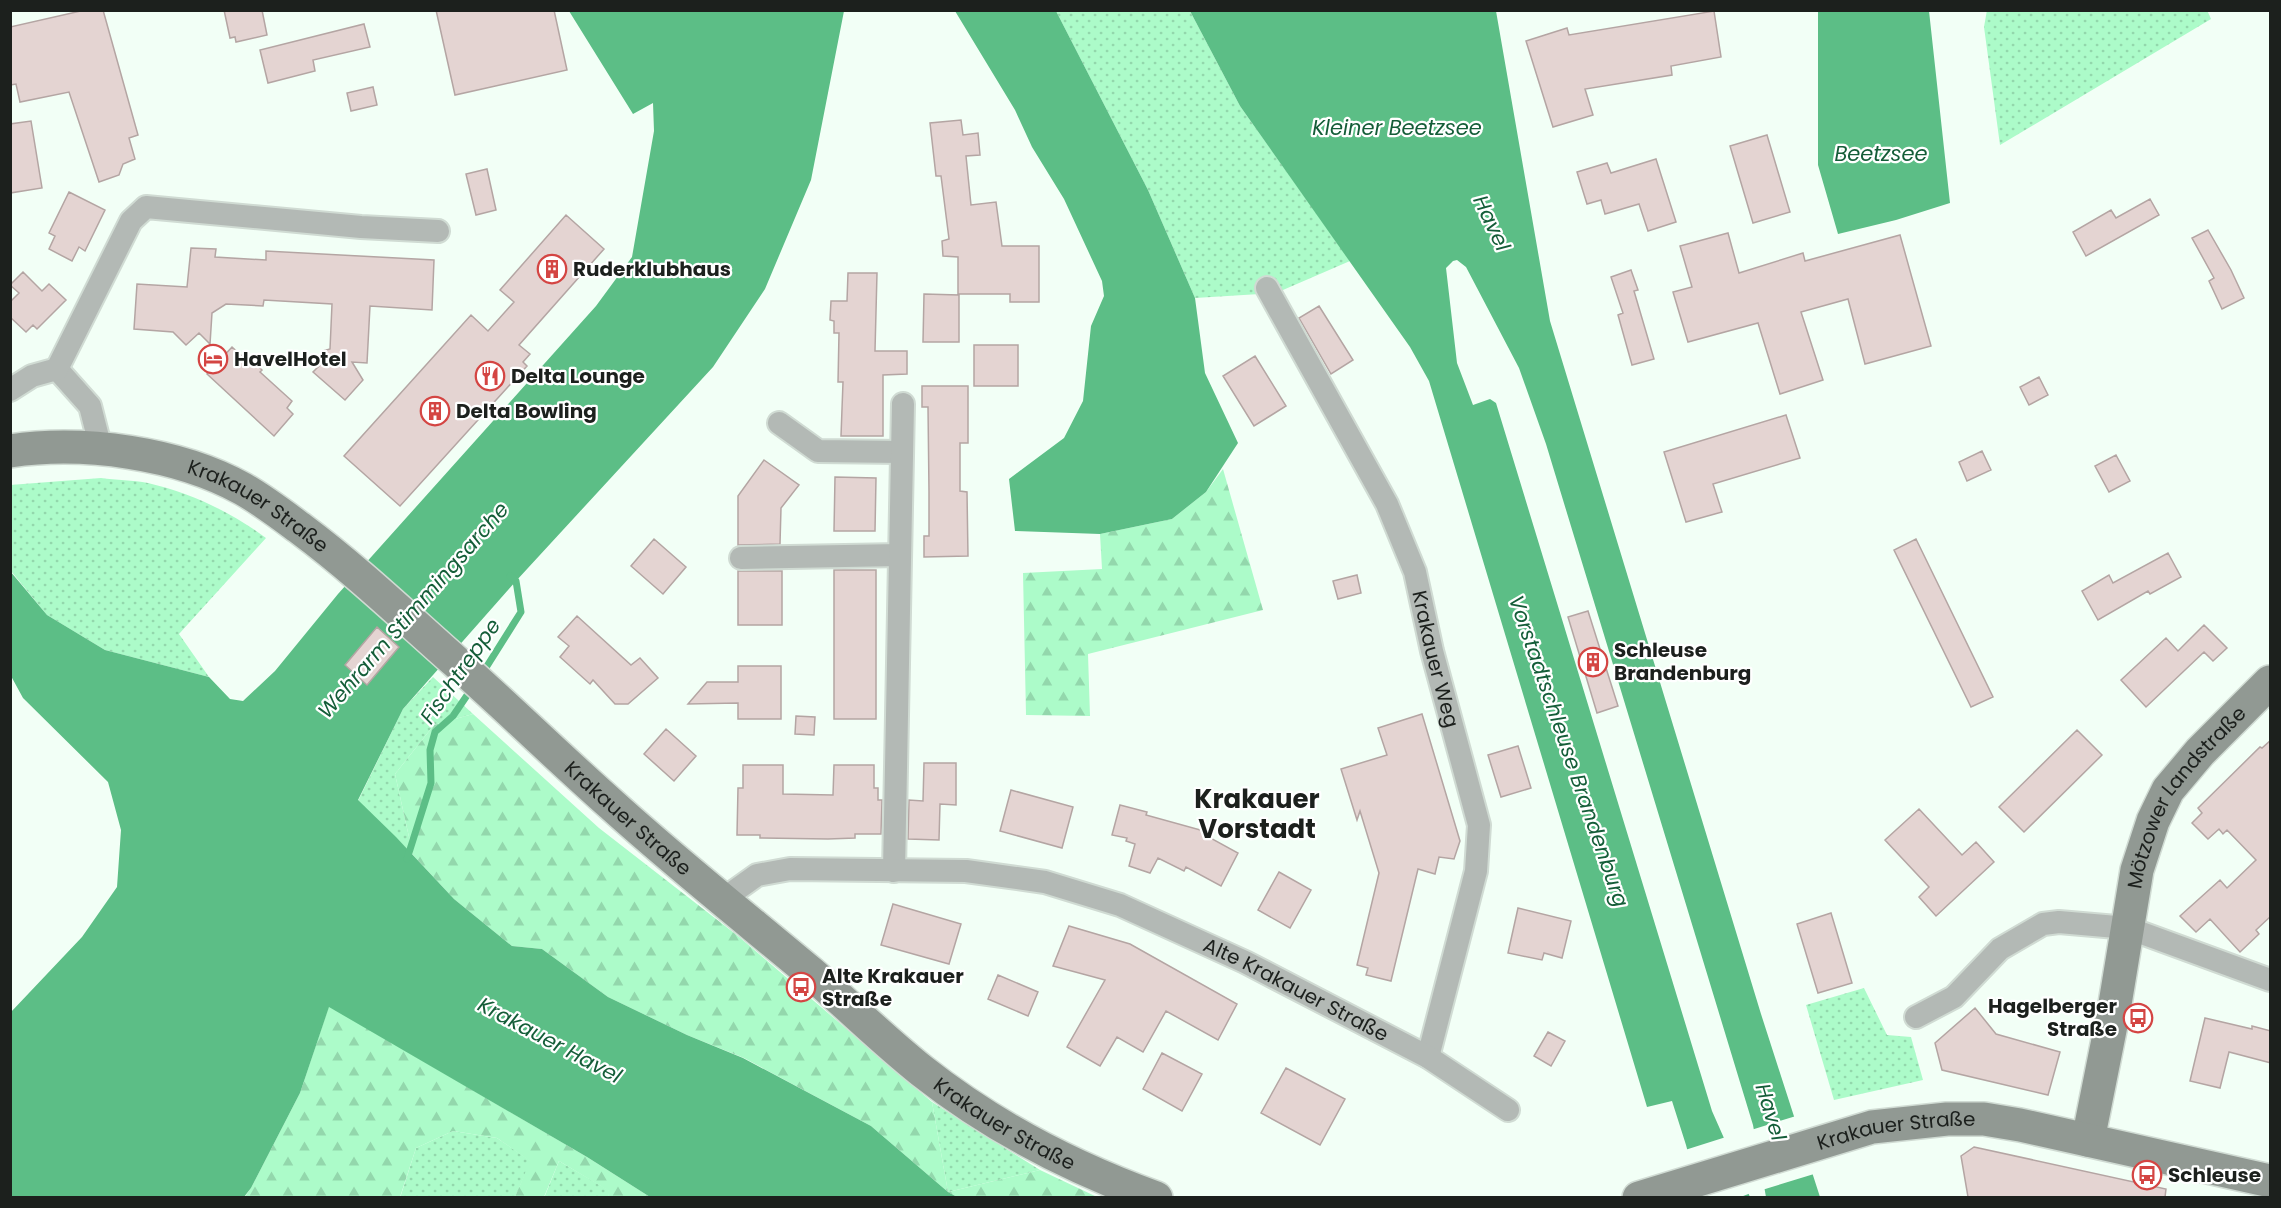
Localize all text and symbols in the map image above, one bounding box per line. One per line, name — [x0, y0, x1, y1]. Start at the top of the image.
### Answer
water label: Kleiner Beetzsee — [1312, 113, 1482, 142]
water label: Beetzsee — [1834, 139, 1928, 168]
water label: Havel — [1466, 190, 1518, 256]
building icon: Ruderklubhaus — [536, 253, 568, 285]
place label: Ruderklubhaus — [573, 255, 731, 283]
hotel icon: HavelHotel — [197, 343, 229, 375]
place label: HavelHotel — [234, 345, 347, 373]
restaurant icon: Delta Lounge — [474, 360, 506, 392]
place label: Delta Lounge — [511, 362, 645, 390]
building icon: Delta Bowling — [419, 395, 451, 427]
place label: Delta Bowling — [456, 397, 597, 425]
street label: Krakauer Straße — [184, 453, 334, 559]
water label: Wehrarm Stimmingsarche — [311, 496, 515, 724]
street label: Krakauer Weg — [1405, 588, 1466, 731]
water label: Vorstadtschleuse Brandenburg — [1502, 591, 1636, 911]
water label: Fischtreppe — [413, 612, 507, 730]
place label: Schleuse Brandenburg — [1614, 636, 1751, 687]
building icon: Schleuse Brandenburg — [1577, 646, 1609, 678]
street label: Mötzower Landstraße — [2120, 700, 2252, 891]
street label: Krakauer Straße — [558, 755, 697, 882]
district label: Krakauer Vorstadt — [1194, 781, 1320, 847]
street label: Alte Krakauer Straße — [1199, 931, 1393, 1048]
place label: Alte Krakauer Straße — [822, 962, 964, 1013]
bus stop icon: Alte Krakauer Straße — [785, 971, 817, 1003]
water label: Krakauer Havel — [473, 990, 628, 1090]
place label: Hagelberger Straße — [1988, 992, 2117, 1043]
bus stop icon: Hagelberger Straße — [2122, 1002, 2154, 1034]
street label: Krakauer Straße — [928, 1071, 1080, 1177]
water label: Havel — [1749, 1080, 1794, 1145]
street label: Krakauer Straße — [1813, 1105, 1975, 1157]
bus stop icon: Schleuse — [2131, 1159, 2163, 1191]
place label: Schleuse — [2168, 1161, 2261, 1189]

